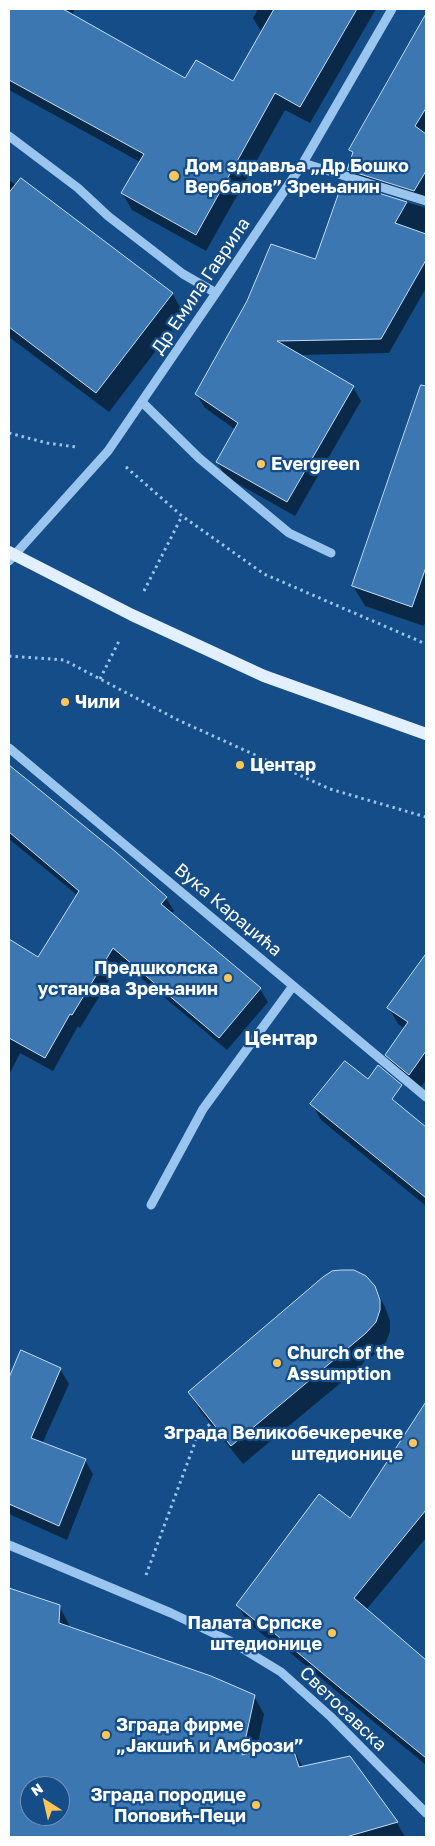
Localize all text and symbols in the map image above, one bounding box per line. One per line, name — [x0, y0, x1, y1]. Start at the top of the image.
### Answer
place label: Дом здравља „Др Бошко Вербалов” Зрењанин — [185, 155, 409, 198]
marker: Дом здравља „Др Бошко Вербалов” Зрењанин — [167, 169, 181, 183]
street label: Др Емила Гаврила — [147, 214, 255, 358]
place label: Evergreen — [271, 453, 360, 475]
marker: Evergreen — [255, 458, 267, 470]
place label: Чили — [75, 691, 120, 713]
marker: Чили — [59, 696, 71, 708]
place label: Центар — [250, 754, 316, 776]
marker: Центар — [234, 759, 246, 771]
street label: Вука Караџића — [170, 859, 286, 961]
place label: Предшколска установа Зрењанин — [38, 957, 218, 1000]
marker: Предшколска установа Зрењанин — [222, 972, 234, 984]
district label: Центар — [244, 1027, 318, 1051]
place label: Church of the Assumption — [287, 1342, 404, 1385]
marker: Church of the Assumption — [271, 1357, 283, 1369]
place label: Зграда Великобечкеречке штедионице — [164, 1422, 403, 1465]
marker: Зграда Великобечкеречке штедионице — [407, 1437, 419, 1449]
place label: Палата Српске штедионице — [188, 1612, 322, 1655]
marker: Палата Српске штедионице — [326, 1627, 338, 1639]
street label: Светосавска — [295, 1662, 391, 1756]
place label: Зграда фирме „Јакшић и Амбрози” — [116, 1714, 304, 1756]
marker: Зграда фирме „Јакшић и Амбрози” — [100, 1729, 112, 1741]
north arrow — [20, 1776, 70, 1826]
text: N — [27, 1779, 46, 1799]
place label: Зграда породице Поповић-Пеци — [90, 1784, 246, 1826]
marker: Зграда породице Поповић-Пеци — [250, 1799, 262, 1811]

